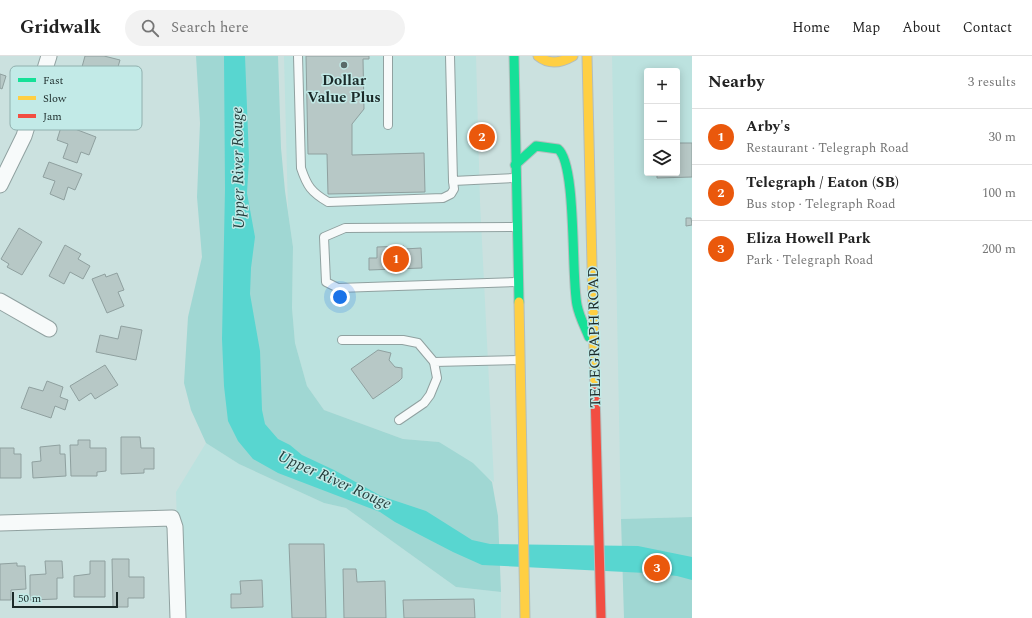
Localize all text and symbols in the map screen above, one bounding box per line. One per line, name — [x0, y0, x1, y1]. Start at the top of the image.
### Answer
search box — [125, 10, 405, 46]
text: Gridwalk — [20, 13, 101, 42]
text: Search here — [171, 16, 249, 39]
icon: search — [139, 17, 161, 39]
text: Home — [792, 17, 830, 38]
text: Map — [852, 17, 880, 38]
text: About — [902, 17, 941, 38]
text: Contact — [963, 17, 1012, 38]
marker: Dollar Value Plus — [339, 60, 349, 70]
legend — [10, 66, 142, 130]
map controls — [644, 68, 680, 176]
button: + — [644, 68, 680, 104]
place label: Dollar Value Plus — [307, 69, 381, 109]
text: Nearby — [708, 69, 764, 95]
text: Fast — [43, 72, 64, 89]
text: 3 results — [968, 72, 1016, 92]
text: Slow — [43, 90, 67, 107]
button: − — [644, 104, 680, 140]
water label: Upper River Rouge — [225, 106, 251, 229]
text: Jam — [43, 108, 62, 125]
text: Arby's — [746, 115, 790, 138]
pin: 2 — [469, 122, 495, 152]
text: 1 — [717, 127, 725, 147]
text: 30 m — [989, 127, 1016, 147]
text: Restaurant · Telegraph Road — [746, 138, 909, 158]
button: layers — [644, 140, 680, 176]
text: Telegraph / Eaton (SB) — [746, 171, 899, 194]
text: 2 — [717, 183, 725, 203]
text: 100 m — [982, 183, 1016, 203]
text: Bus stop · Telegraph Road — [746, 194, 896, 214]
text: Eliza Howell Park — [746, 227, 871, 250]
text: 3 — [717, 239, 725, 259]
text: 200 m — [982, 239, 1016, 259]
pin: 1 — [383, 244, 409, 274]
text: Park · Telegraph Road — [746, 250, 873, 270]
street label: TELEGRAPH ROAD — [582, 266, 607, 408]
your location — [330, 287, 350, 307]
water label: Upper River Rouge — [274, 444, 395, 516]
pin: 3 — [644, 553, 670, 583]
scale bar — [12, 590, 118, 609]
text: 50 m — [18, 590, 41, 607]

